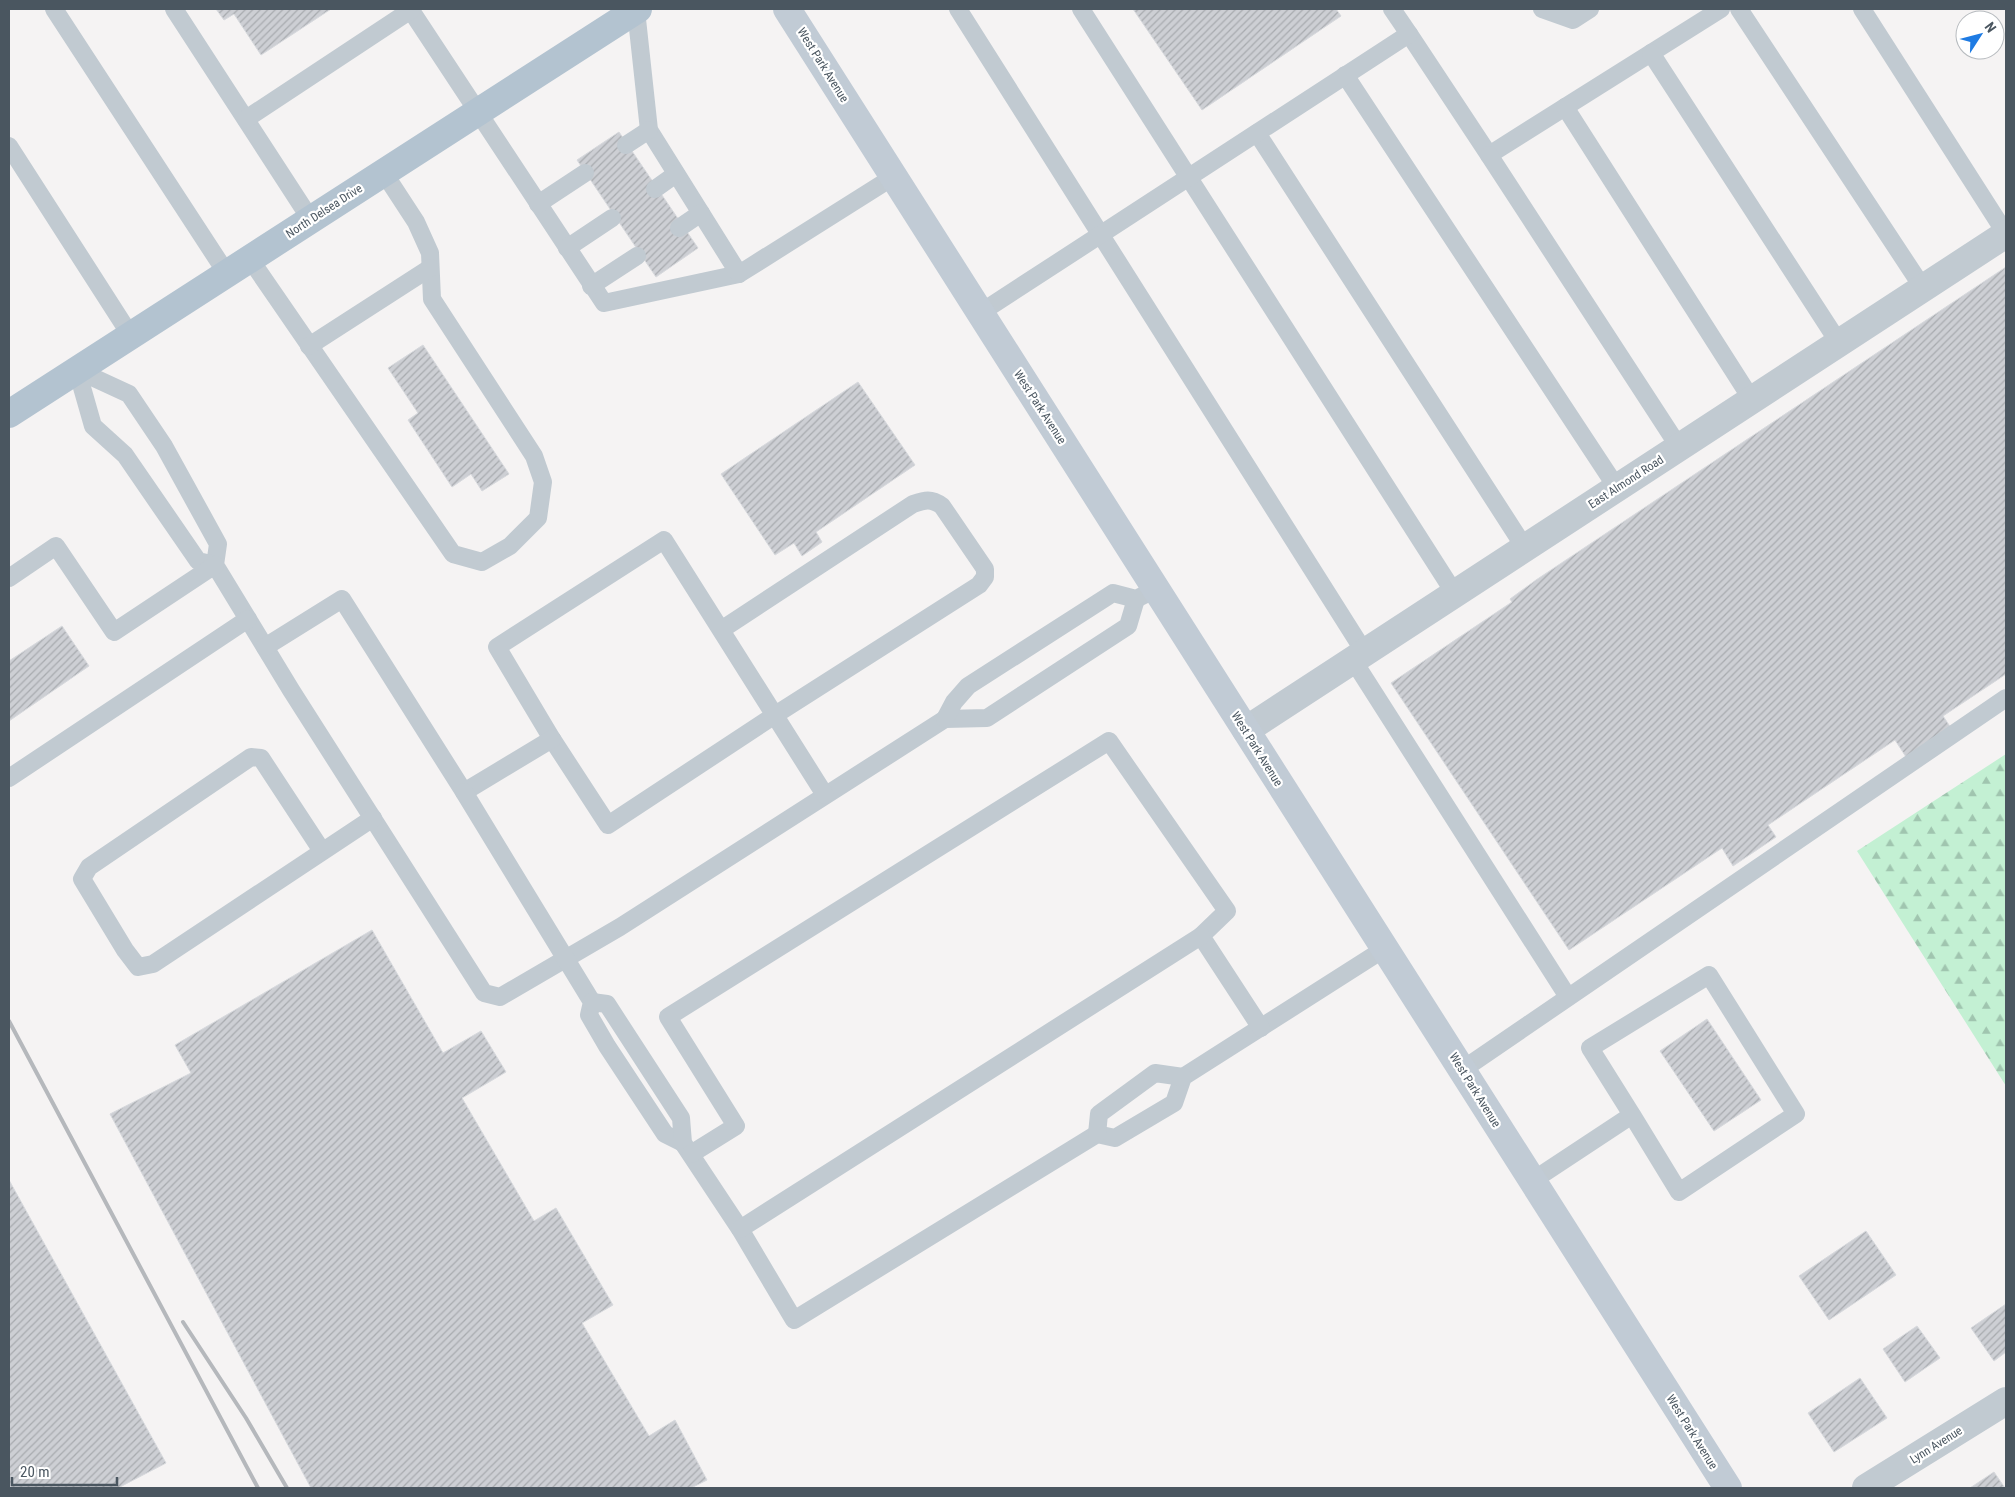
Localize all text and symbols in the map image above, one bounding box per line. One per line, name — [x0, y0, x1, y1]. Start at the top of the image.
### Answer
north arrow — [1955, 10, 2005, 60]
text: N — [1982, 19, 2000, 36]
street label: West Park Avenue — [795, 25, 852, 105]
street label: North Delsea Drive — [283, 181, 365, 241]
street label: West Park Avenue — [1011, 368, 1069, 447]
street label: East Almond Road — [1586, 452, 1666, 512]
street label: West Park Avenue — [1229, 709, 1286, 789]
street label: West Park Avenue — [1447, 1050, 1504, 1130]
street label: West Park Avenue — [1664, 1392, 1721, 1472]
street label: Lynn Avenue — [1907, 1423, 1965, 1467]
scale bar — [12, 1454, 118, 1486]
text: 20 m — [20, 1463, 50, 1481]

